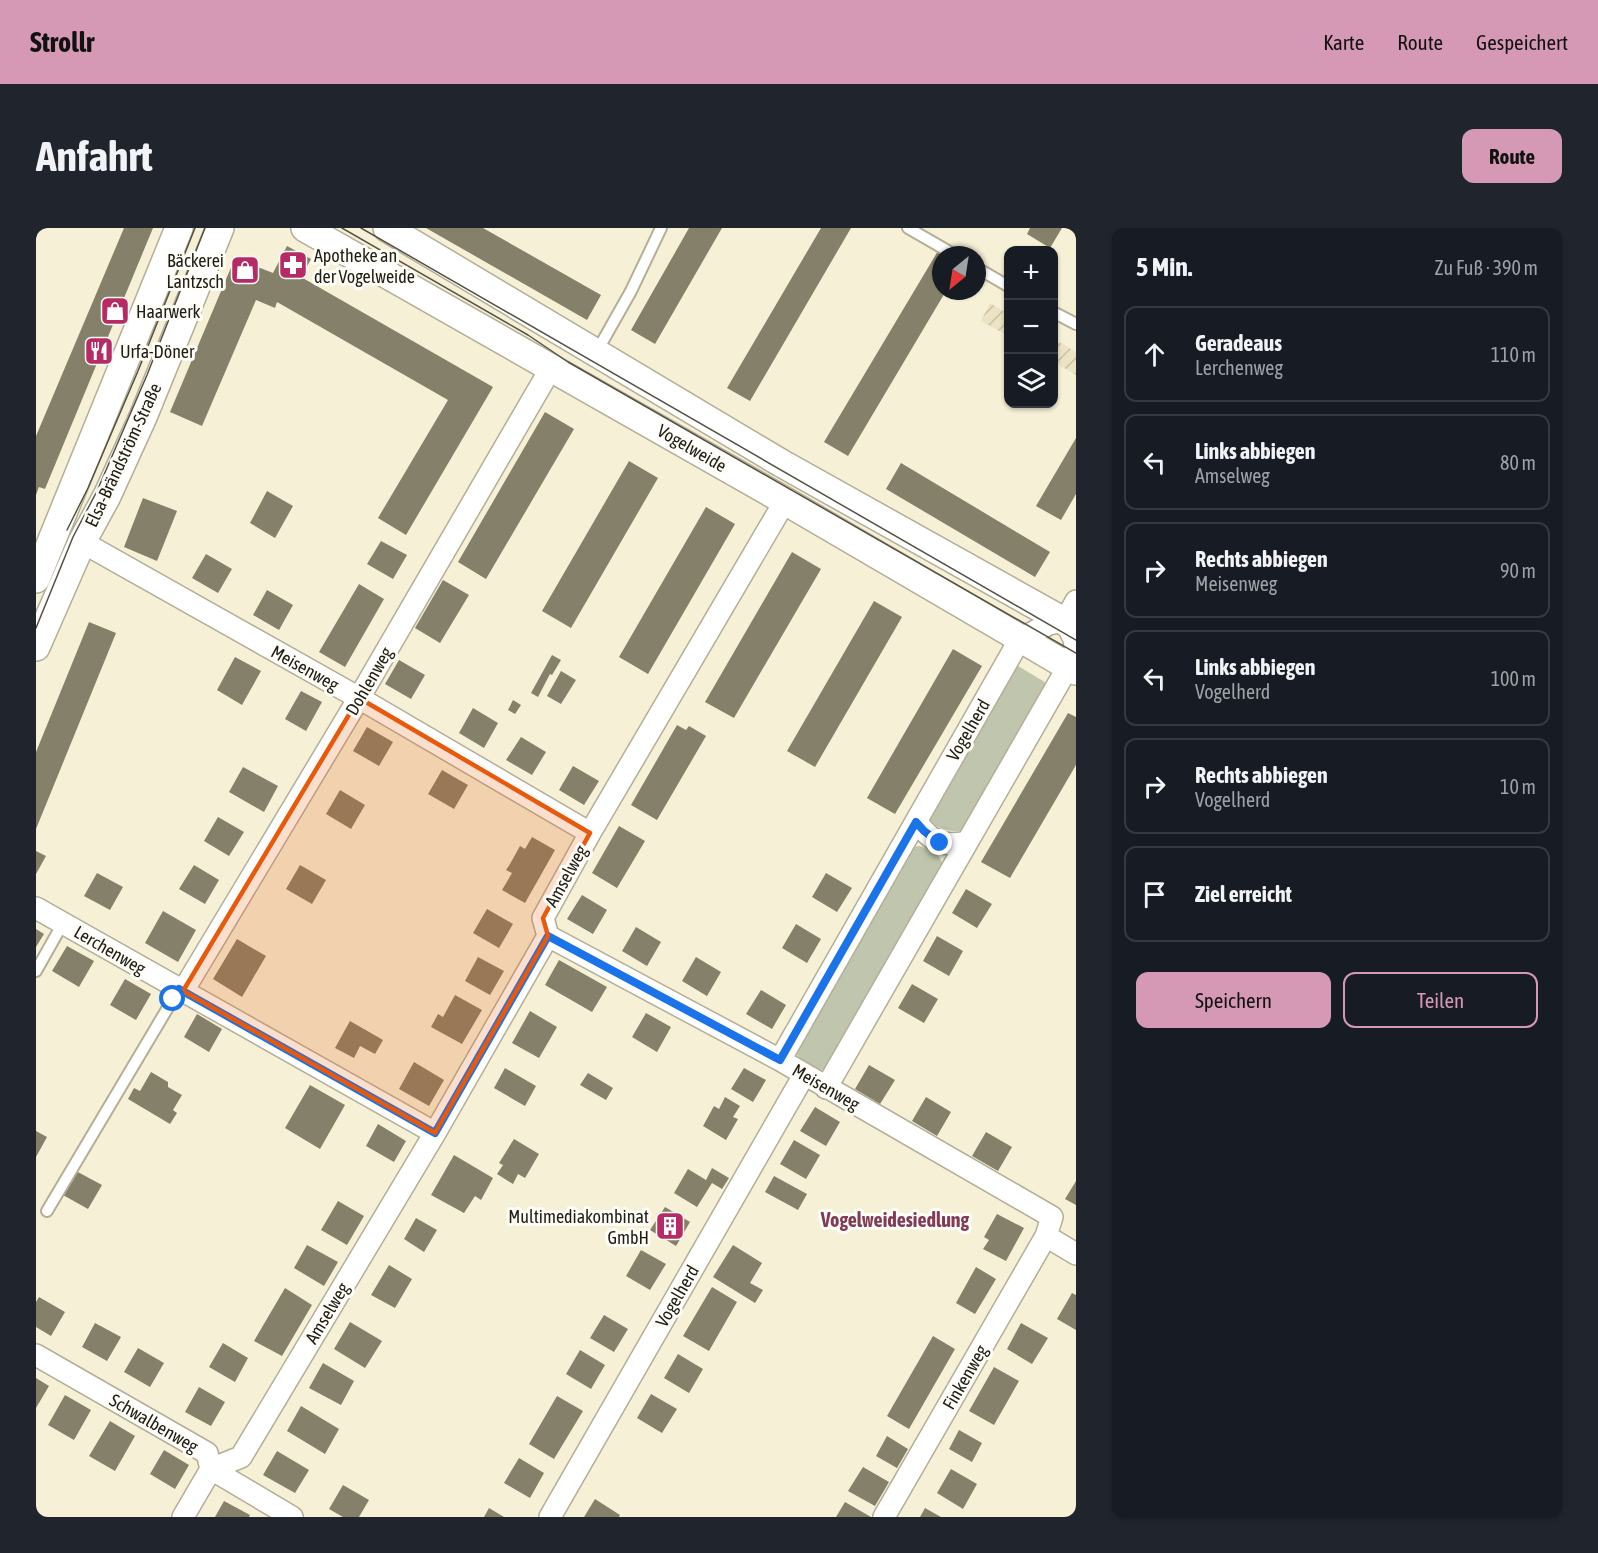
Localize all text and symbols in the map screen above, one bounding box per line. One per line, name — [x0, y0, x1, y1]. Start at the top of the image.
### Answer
text: Strollr — [30, 26, 94, 58]
text: Karte — [1323, 30, 1364, 54]
text: Route — [1397, 30, 1443, 54]
text: Gespeichert — [1476, 30, 1568, 54]
button: Route — [1462, 129, 1562, 183]
text: Anfahrt — [36, 132, 153, 180]
place label: Apotheke an der Vogelweide — [314, 245, 415, 287]
north arrow — [932, 246, 986, 300]
map controls — [1004, 246, 1058, 408]
button: + — [1004, 246, 1058, 300]
pharmacy icon: Apotheke an der Vogelweide — [277, 249, 309, 281]
place label: Bäckerei Lantzsch — [167, 250, 224, 292]
text: 5 Min. — [1136, 252, 1192, 282]
shop icon: Bäckerei Lantzsch — [229, 254, 261, 286]
text: Zu Fuß · 390 m — [1435, 256, 1538, 279]
shop icon: Haarwerk — [99, 295, 131, 327]
button: − — [1004, 300, 1058, 354]
place label: Haarwerk — [136, 301, 201, 322]
text: Geradeaus — [1195, 330, 1282, 356]
restaurant icon: Urfa-Döner — [83, 335, 115, 367]
icon: ahead — [1138, 338, 1171, 371]
place label: Urfa-Döner — [120, 341, 195, 362]
text: 110 m — [1491, 343, 1536, 366]
button: layers — [1004, 354, 1058, 408]
text: Lerchenweg — [1195, 356, 1283, 379]
street label: Elsa-Brändström-Straße — [80, 380, 166, 530]
street label: Vogelweide — [654, 420, 730, 476]
text: Links abbiegen — [1195, 438, 1316, 464]
icon: left — [1138, 446, 1171, 479]
text: 80 m — [1500, 451, 1536, 474]
text: Amselweg — [1195, 464, 1270, 487]
text: Rechts abbiegen — [1195, 546, 1328, 572]
icon: right — [1138, 554, 1171, 587]
text: 90 m — [1500, 559, 1536, 582]
text: Meisenweg — [1195, 572, 1277, 595]
street label: Meisenweg — [268, 641, 343, 695]
street label: Dohlenweg — [341, 643, 397, 719]
text: Links abbiegen — [1195, 654, 1316, 680]
icon: left — [1138, 662, 1171, 695]
text: 100 m — [1491, 667, 1536, 690]
text: Vogelherd — [1195, 680, 1270, 703]
street label: Vogelherd — [942, 695, 994, 765]
text: Rechts abbiegen — [1195, 762, 1328, 788]
icon: right — [1138, 770, 1171, 803]
text: 10 m — [1500, 775, 1536, 798]
text: Vogelherd — [1195, 788, 1270, 811]
route end — [926, 829, 952, 855]
street label: Amselweg — [540, 841, 592, 911]
icon: arrive — [1138, 878, 1171, 911]
text: Ziel erreicht — [1195, 881, 1292, 907]
street label: Lerchenweg — [70, 921, 150, 979]
button: Speichern — [1136, 972, 1331, 1028]
button: Teilen — [1343, 972, 1538, 1028]
route start — [159, 985, 185, 1011]
street label: Meisenweg — [789, 1059, 864, 1115]
place label: Multimediakombinat GmbH — [508, 1206, 649, 1248]
district label: Vogelweidesiedlung — [820, 1208, 970, 1231]
building icon: Multimediakombinat GmbH — [654, 1210, 686, 1242]
street label: Vogelherd — [651, 1261, 703, 1331]
street label: Amselweg — [301, 1278, 353, 1347]
street label: Finkenweg — [938, 1341, 992, 1413]
street label: Schwalbenweg — [106, 1389, 202, 1457]

